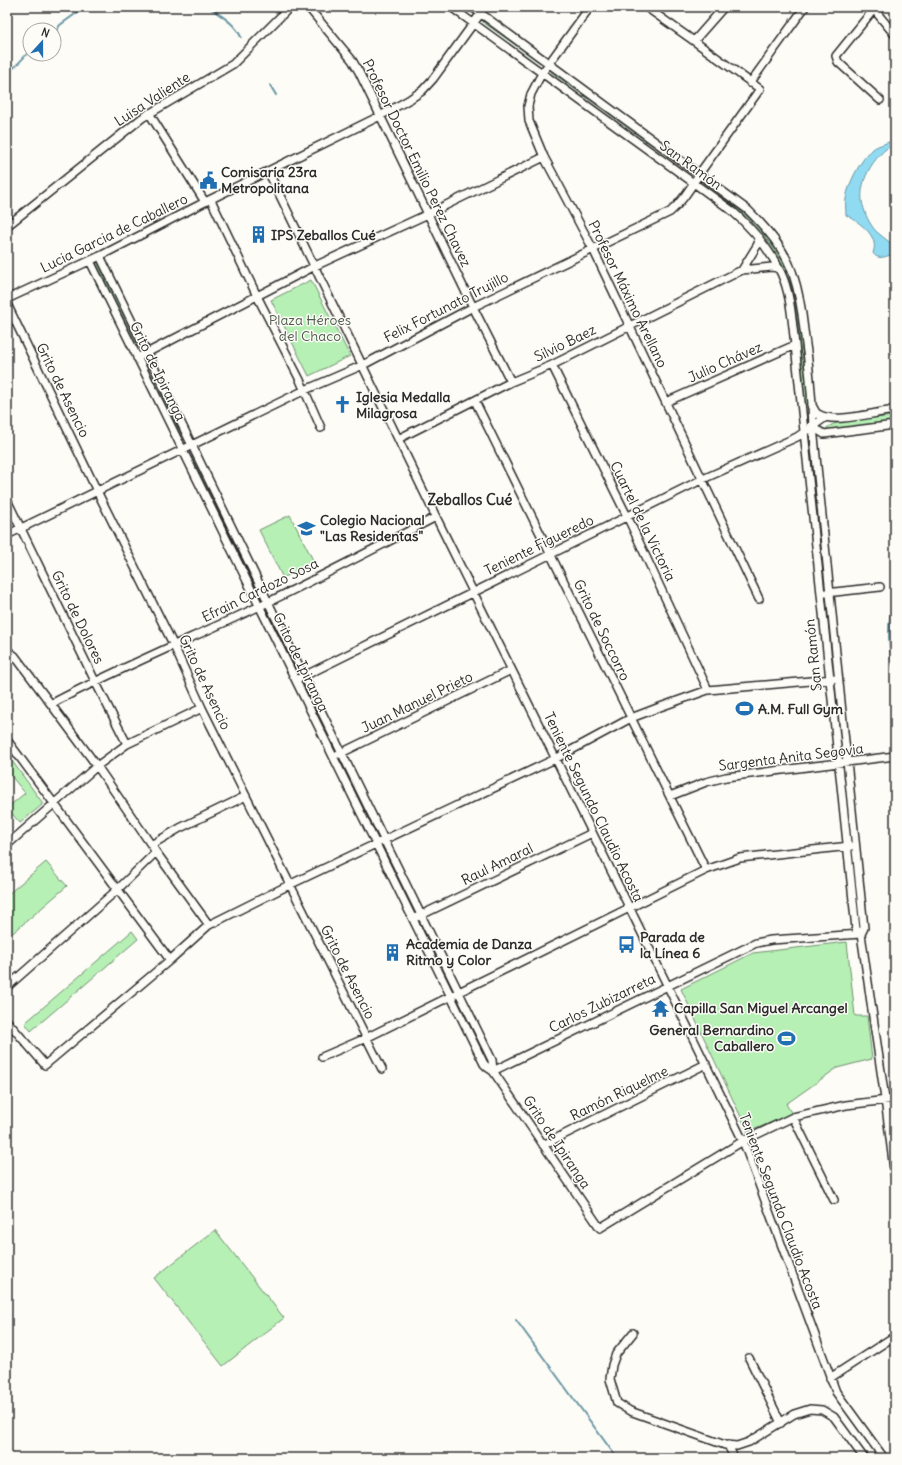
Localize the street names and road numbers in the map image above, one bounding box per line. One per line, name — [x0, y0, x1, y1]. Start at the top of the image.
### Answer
street label: Profesor Doctor Emilio Perez Chavez — [359, 56, 475, 270]
street label: Luisa Valiente — [111, 68, 193, 130]
street label: San Ramón — [656, 136, 726, 194]
street label: Lucia Garcia de Caballero — [37, 189, 191, 276]
street label: Profesor Máximo Arellano — [584, 217, 672, 371]
street label: Felix Fortunato Trujillo — [381, 268, 512, 346]
street label: Grito de Ipiranga — [126, 318, 190, 424]
street label: Silvio Baez — [531, 320, 599, 366]
street label: Julio Chávez — [685, 338, 765, 386]
street label: Grito de Asencio — [32, 340, 94, 440]
street label: Cuartel de la Victoria — [606, 458, 680, 584]
street label: Teniente Figueredo — [481, 511, 597, 579]
street label: Efrain Cardozo Sosa — [199, 554, 321, 626]
street label: Grito de Dolores — [48, 567, 108, 667]
street label: Grito de Soccorro — [570, 576, 634, 684]
street label: Grito de Ipiranga — [269, 609, 333, 715]
street label: San Ramón — [800, 618, 826, 692]
street label: Grito de Asencio — [175, 631, 235, 733]
street label: Juan Manuel Prieto — [358, 667, 476, 737]
street label: Teniente Segundo Claudio Acosta — [540, 709, 648, 905]
street label: Sargenta Anita Segovia — [717, 739, 865, 775]
street label: Raul Amaral — [458, 839, 536, 889]
street label: Grito de Asencio — [317, 922, 379, 1022]
street label: Carlos Zubizarreta — [546, 969, 658, 1037]
street label: Ramón Riquelme — [567, 1061, 671, 1125]
street label: Grito de Ipiranga — [519, 1092, 595, 1192]
street label: Teniente Segundo Claudio Acosta — [735, 1110, 827, 1312]

